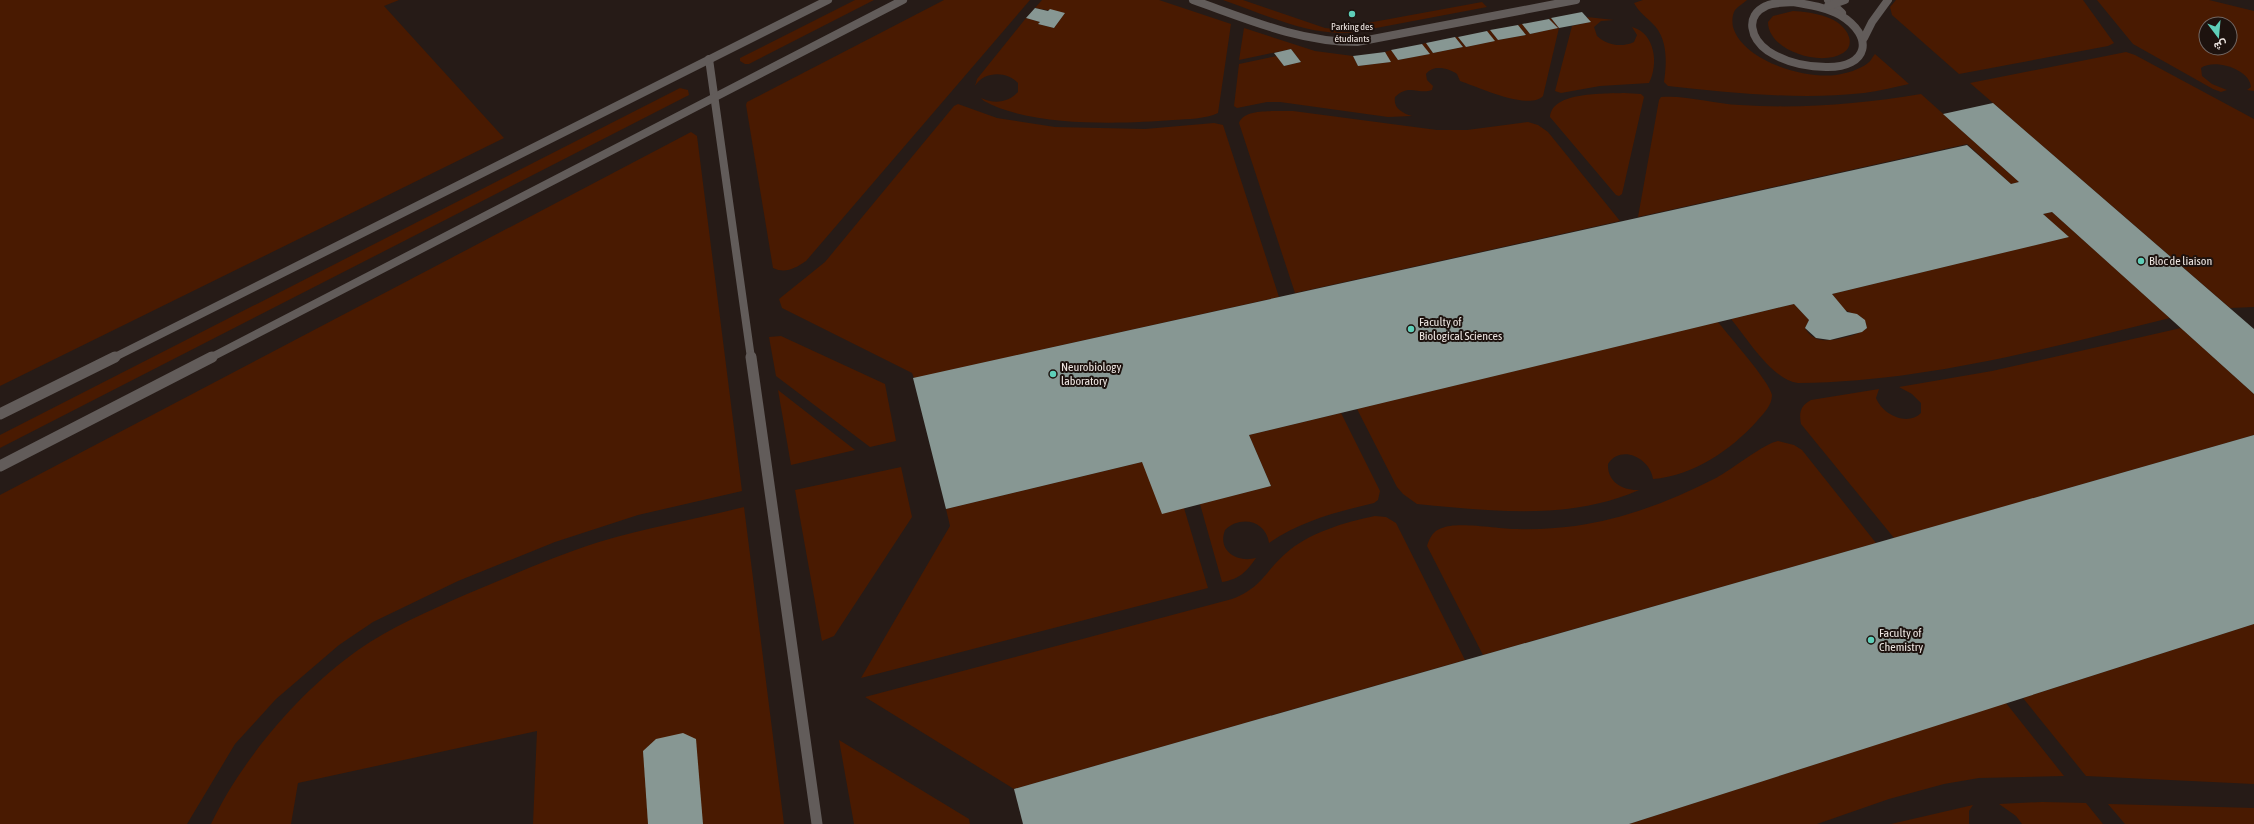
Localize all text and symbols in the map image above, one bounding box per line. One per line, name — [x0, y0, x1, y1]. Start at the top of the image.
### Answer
marker: Parking des étudiants — [1347, 9, 1357, 19]
north arrow — [2198, 16, 2238, 56]
place label: Parking des étudiants — [1331, 21, 1373, 44]
text: ش — [2212, 37, 2229, 53]
place label: Bloc de liaison — [2149, 254, 2212, 268]
marker: Bloc de liaison — [2136, 256, 2146, 266]
place label: Faculty of Biological Sciences — [1419, 315, 1502, 343]
marker: Faculty of Biological Sciences — [1406, 324, 1416, 334]
place label: Neurobiology laboratory — [1061, 360, 1121, 388]
marker: Neurobiology laboratory — [1048, 369, 1058, 379]
place label: Faculty of Chemistry — [1879, 626, 1923, 654]
marker: Faculty of Chemistry — [1866, 635, 1876, 645]

